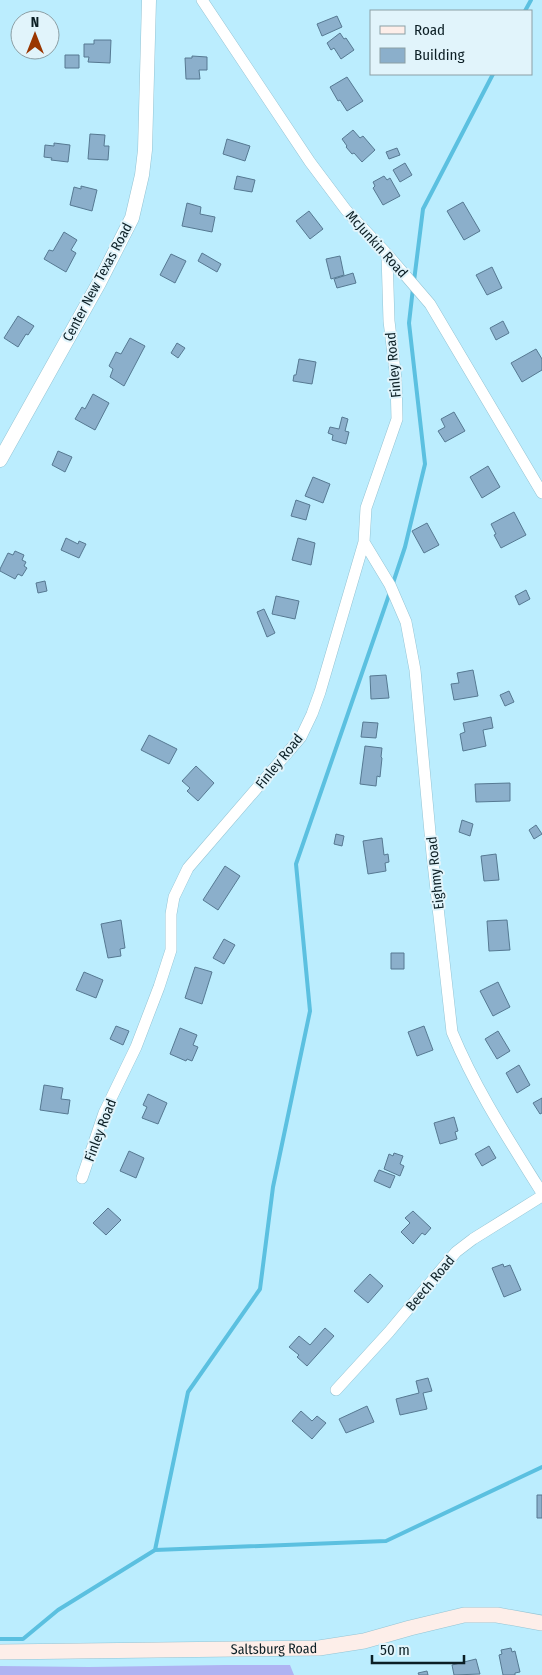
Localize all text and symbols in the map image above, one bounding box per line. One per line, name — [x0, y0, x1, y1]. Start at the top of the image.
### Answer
north arrow — [10, 10, 60, 60]
legend — [370, 10, 532, 75]
text: N — [31, 14, 39, 31]
text: Road — [414, 21, 445, 39]
text: Building — [414, 46, 465, 64]
street label: McJunkin Road — [342, 207, 411, 281]
street label: Center New Texas Road — [59, 220, 136, 344]
street label: Finley Road — [382, 332, 405, 398]
street label: Finley Road — [252, 730, 307, 792]
street label: Eighmy Road — [423, 836, 448, 910]
street label: Finley Road — [81, 1096, 120, 1164]
street label: Beech Road — [402, 1252, 458, 1315]
scale bar — [372, 1632, 464, 1664]
street label: Saltsburg Road — [231, 1640, 317, 1658]
text: 50 m — [380, 1641, 410, 1659]

